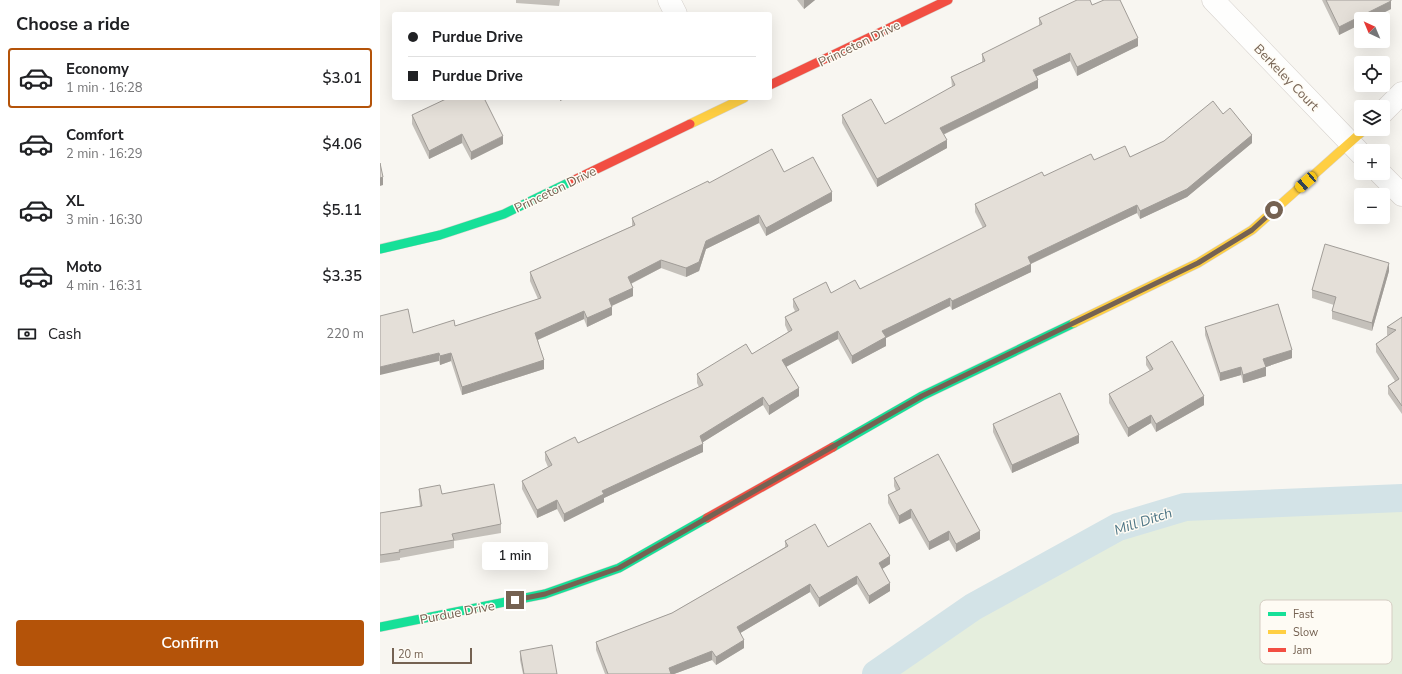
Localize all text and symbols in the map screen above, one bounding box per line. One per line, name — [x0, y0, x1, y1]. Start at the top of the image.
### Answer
text: Choose a ride — [16, 12, 130, 36]
north arrow — [1354, 12, 1390, 48]
map controls — [1354, 12, 1390, 224]
street label: Princeton Drive — [815, 16, 904, 72]
text: Purdue Drive — [432, 27, 523, 47]
street label: Berkeley Court — [1250, 40, 1323, 115]
button: locate — [1354, 56, 1390, 92]
text: Economy — [66, 59, 129, 79]
icon: car — [18, 60, 54, 96]
text: Purdue Drive — [432, 66, 523, 86]
text: $3.01 — [322, 68, 362, 88]
text: 1 min · 16:28 — [66, 79, 142, 97]
button: layers — [1354, 100, 1390, 136]
text: Comfort — [66, 125, 123, 145]
icon: car — [18, 126, 54, 162]
text: $4.06 — [322, 134, 362, 154]
button: + — [1354, 144, 1390, 180]
text: 2 min · 16:29 — [66, 145, 142, 163]
street label: Princeton Drive — [511, 162, 600, 218]
car — [1293, 170, 1319, 194]
button: − — [1354, 188, 1390, 224]
text: XL — [66, 191, 85, 211]
icon: car — [18, 192, 54, 228]
text: $5.11 — [322, 200, 362, 220]
route start — [1265, 201, 1283, 219]
text: 3 min · 16:30 — [66, 211, 142, 229]
text: Moto — [66, 257, 102, 277]
icon: car — [18, 258, 54, 294]
text: $3.35 — [322, 266, 362, 286]
text: 4 min · 16:31 — [66, 277, 142, 295]
icon: cash — [16, 323, 38, 345]
text: Cash — [48, 324, 82, 344]
text: 220 m — [326, 325, 364, 343]
water label: Mill Ditch — [1112, 503, 1175, 540]
callout: 1 min — [482, 542, 548, 570]
text: 1 min — [498, 547, 532, 565]
route end — [506, 591, 524, 609]
street label: Purdue Drive — [418, 597, 496, 629]
legend — [1260, 600, 1392, 664]
text: Fast — [1293, 607, 1314, 622]
button: Confirm — [16, 620, 364, 666]
text: Slow — [1293, 625, 1318, 640]
text: Jam — [1292, 643, 1312, 658]
scale bar — [392, 646, 472, 665]
text: 20 m — [398, 647, 423, 662]

